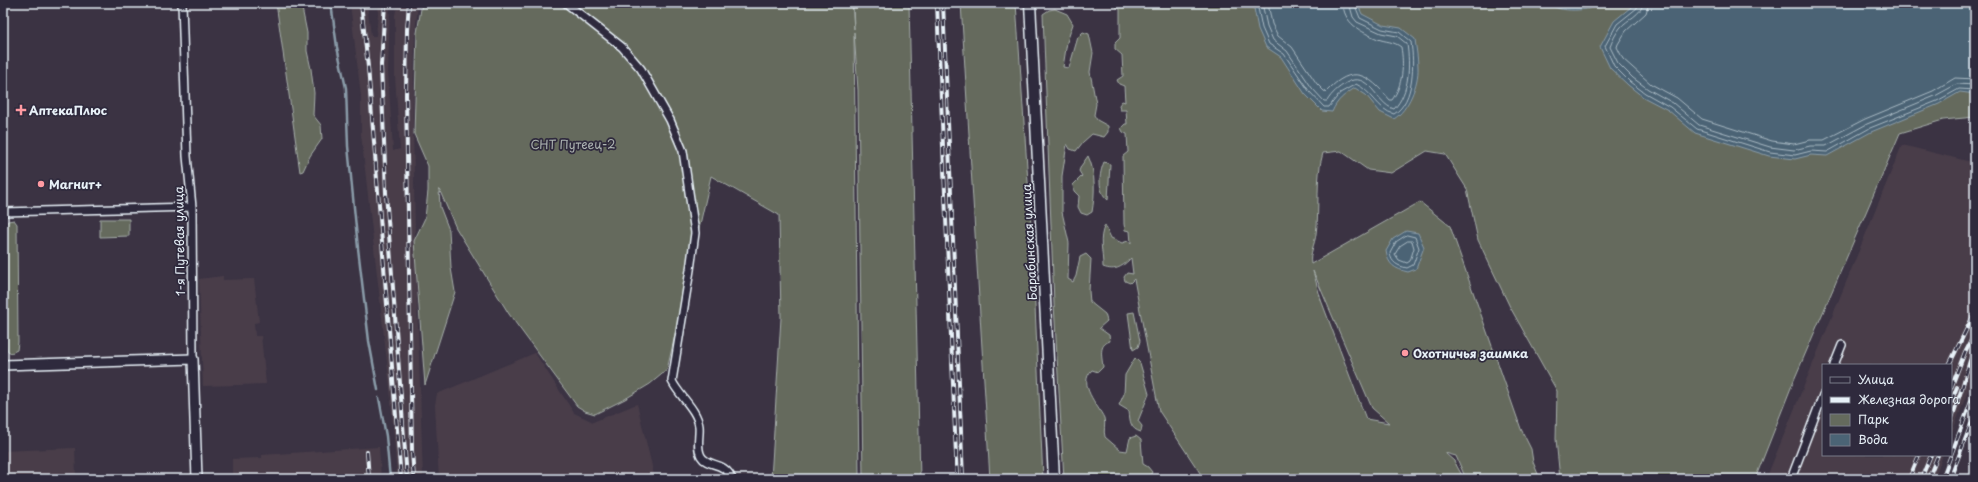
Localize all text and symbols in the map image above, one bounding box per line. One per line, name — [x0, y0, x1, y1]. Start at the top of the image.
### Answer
place label: АптекаПлюс — [29, 101, 108, 119]
marker: АптекаПлюс — [16, 105, 26, 115]
park label: СНТ Путеец-2 — [530, 135, 616, 153]
place label: Магнит+ — [49, 175, 102, 193]
marker: Магнит+ — [36, 179, 46, 189]
street label: Барабинская улица — [1017, 183, 1041, 301]
street label: 1-я Путевая улица — [169, 185, 189, 296]
place label: Охотничья заимка — [1413, 344, 1529, 362]
marker: Охотничья заимка — [1400, 348, 1410, 358]
legend — [1822, 364, 1952, 456]
text: Улица — [1858, 370, 1894, 388]
text: Железная дорога — [1858, 390, 1961, 408]
text: Парк — [1858, 410, 1890, 428]
text: Вода — [1858, 430, 1888, 448]

